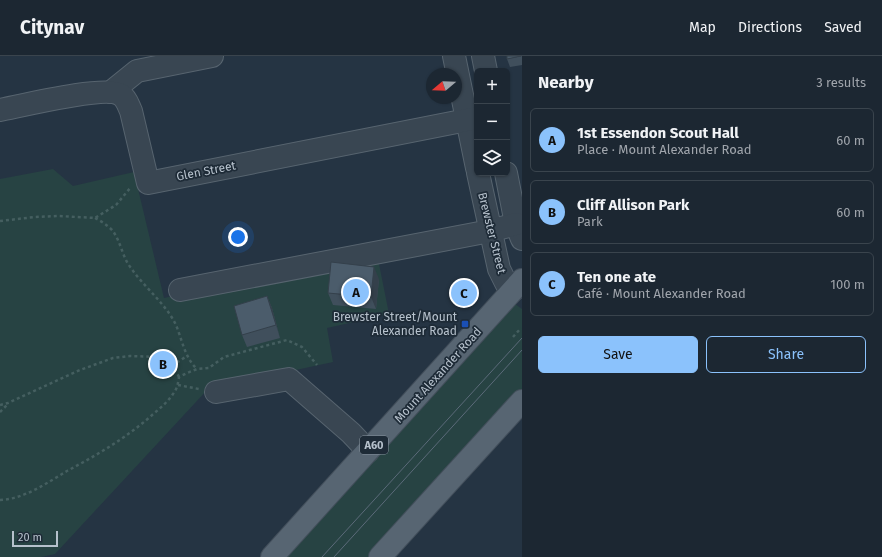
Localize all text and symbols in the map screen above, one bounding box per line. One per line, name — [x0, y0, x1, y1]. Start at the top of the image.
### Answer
text: Citynav — [20, 16, 84, 39]
text: Map — [689, 19, 716, 36]
text: Directions — [738, 19, 802, 36]
text: Saved — [824, 19, 862, 36]
north arrow — [426, 68, 462, 104]
map controls — [474, 68, 510, 176]
button: + — [474, 68, 510, 104]
text: Nearby — [538, 72, 593, 93]
text: 3 results — [816, 75, 866, 90]
button: − — [474, 104, 510, 140]
text: 1st Essendon Scout Hall — [577, 124, 739, 142]
text: A — [548, 133, 556, 148]
text: 60 m — [836, 133, 865, 148]
button: layers — [474, 140, 510, 176]
text: Place · Mount Alexander Road — [577, 142, 752, 157]
street label: Glen Street — [175, 158, 238, 184]
street label: Brewster Street — [475, 191, 509, 276]
text: Cliff Allison Park — [577, 196, 689, 214]
text: B — [548, 205, 556, 220]
text: 60 m — [836, 205, 865, 220]
text: Park — [577, 214, 603, 229]
your location — [228, 227, 248, 247]
text: Ten one ate — [577, 268, 656, 286]
pin: A — [343, 277, 369, 307]
text: C — [548, 277, 556, 292]
text: 100 m — [830, 277, 865, 292]
pin: C — [451, 278, 477, 308]
text: Café · Mount Alexander Road — [577, 286, 746, 301]
place label: Brewster Street/Mount Alexander Road — [333, 310, 458, 338]
marker: Brewster Street/Mount Alexander Road — [460, 319, 470, 329]
street label: Mount Alexander Road — [392, 325, 484, 425]
button: Save — [538, 336, 698, 373]
button: Share — [706, 336, 866, 373]
pin: B — [150, 349, 176, 379]
road number: A60 — [360, 436, 388, 454]
scale bar — [12, 529, 58, 548]
text: 20 m — [18, 531, 42, 544]

